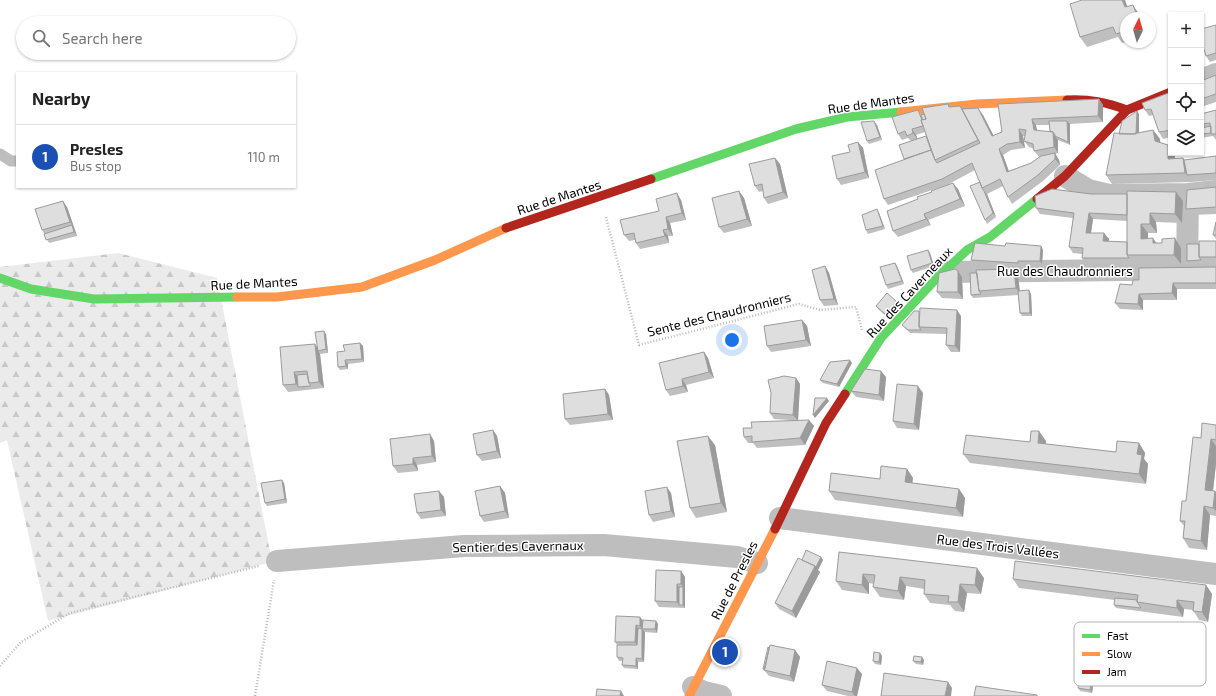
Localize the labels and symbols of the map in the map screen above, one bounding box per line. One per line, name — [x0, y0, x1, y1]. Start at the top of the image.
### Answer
north arrow — [1120, 12, 1156, 48]
street label: Rue de Mantes — [827, 89, 915, 117]
street label: Rue de Mantes — [515, 176, 603, 218]
street label: Rue des Caverneaux — [863, 243, 955, 341]
street label: Rue des Chaudronniers — [997, 263, 1133, 279]
street label: Rue de Mantes — [210, 273, 298, 293]
street label: Sente des Chaudronniers — [646, 288, 792, 340]
your location — [722, 330, 742, 350]
street label: Rue des Trois Vallées — [936, 531, 1060, 561]
street label: Sentier des Cavernaux — [452, 537, 584, 555]
street label: Rue de Presles — [707, 538, 761, 622]
legend — [1074, 622, 1206, 686]
text: Fast — [1107, 629, 1129, 642]
pin: 1 — [712, 637, 738, 667]
text: Slow — [1107, 647, 1132, 660]
text: Jam — [1107, 665, 1126, 678]

